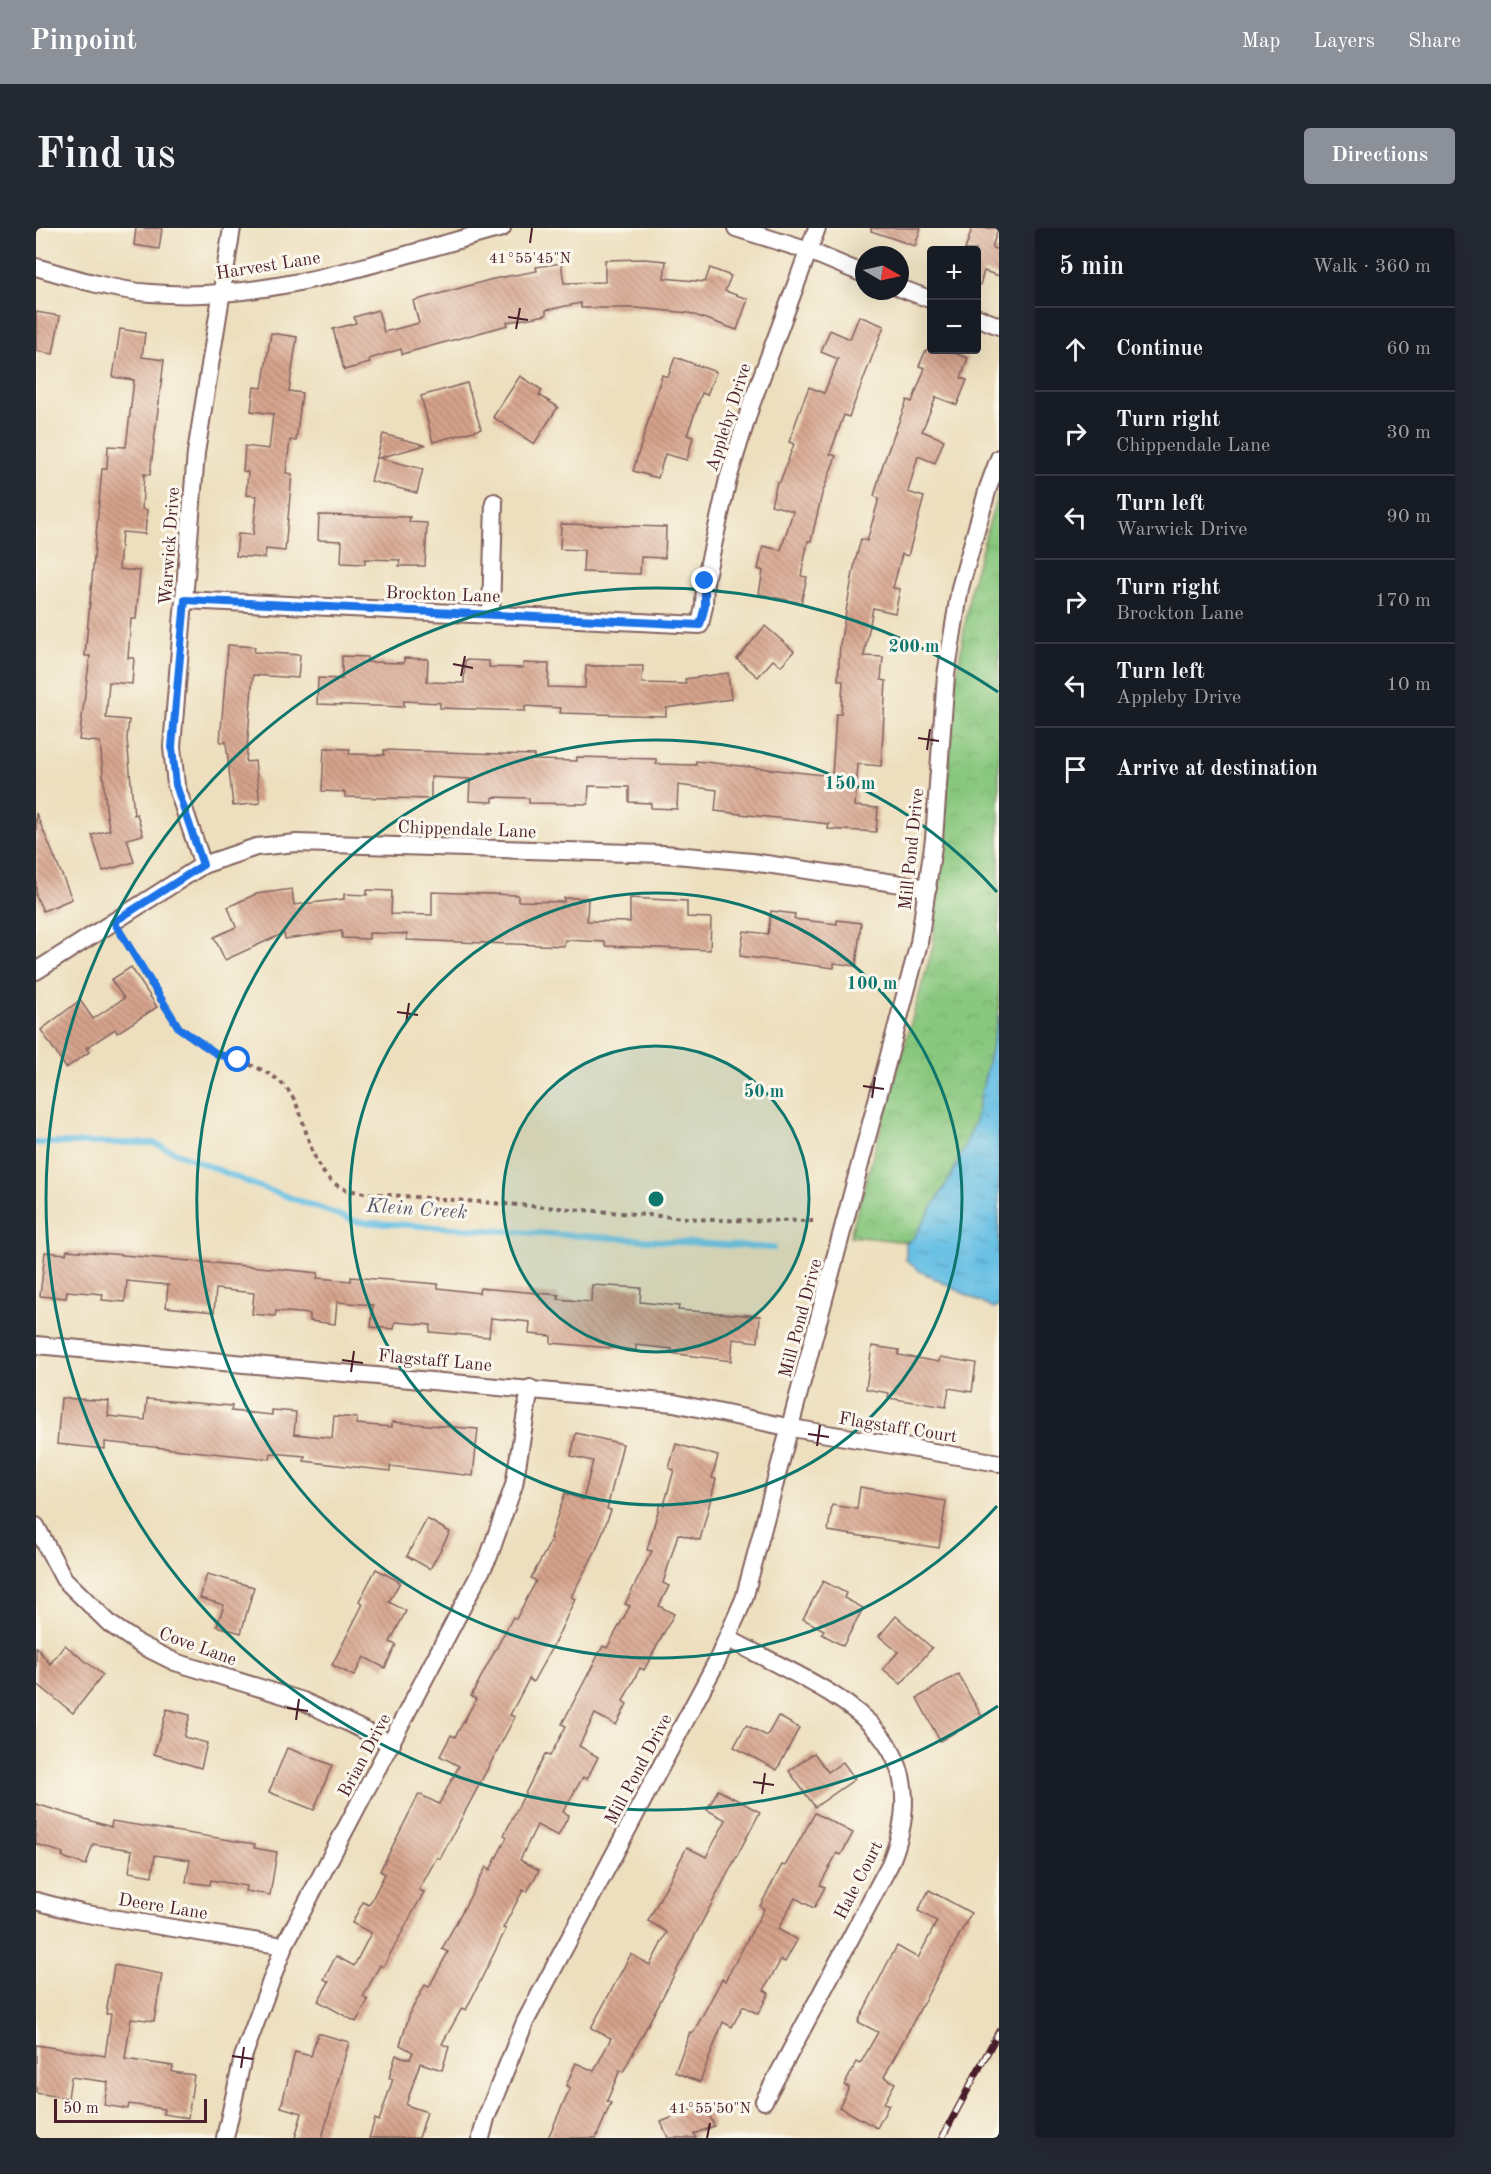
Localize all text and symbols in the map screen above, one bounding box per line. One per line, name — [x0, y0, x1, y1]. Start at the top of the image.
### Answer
text: Pinpoint — [30, 28, 137, 56]
text: Map — [1241, 31, 1280, 52]
text: Layers — [1313, 31, 1375, 52]
text: Share — [1408, 31, 1461, 52]
button: Directions — [1304, 128, 1455, 184]
text: Find us — [36, 135, 175, 177]
north arrow — [855, 246, 909, 300]
map controls — [927, 246, 981, 354]
button: + — [927, 246, 981, 300]
street label: Harvest Lane — [215, 249, 322, 283]
text: 41°55'45"N — [489, 252, 571, 267]
text: 5 min — [1059, 254, 1124, 280]
text: Walk · 360 m — [1312, 257, 1431, 277]
button: − — [927, 300, 981, 354]
icon: ahead — [1059, 333, 1092, 366]
text: Continue — [1116, 338, 1203, 360]
text: 60 m — [1386, 339, 1431, 359]
street label: Appleby Drive — [703, 361, 755, 474]
text: Turn right — [1116, 409, 1220, 431]
icon: right — [1059, 417, 1092, 450]
text: 30 m — [1386, 423, 1431, 443]
text: Chippendale Lane — [1116, 436, 1270, 456]
street label: Warwick Drive — [157, 486, 183, 606]
text: Turn left — [1116, 493, 1205, 515]
icon: left — [1059, 501, 1092, 534]
text: 90 m — [1386, 507, 1431, 527]
text: Warwick Drive — [1116, 520, 1248, 540]
route end — [691, 567, 717, 593]
text: Turn right — [1116, 577, 1220, 599]
street label: Brockton Lane — [385, 584, 501, 606]
icon: right — [1059, 585, 1092, 618]
text: 170 m — [1375, 591, 1431, 611]
text: Brockton Lane — [1116, 604, 1244, 624]
text: 200 m — [889, 638, 939, 656]
text: Turn left — [1116, 661, 1205, 683]
icon: left — [1059, 669, 1092, 702]
text: 10 m — [1386, 675, 1431, 695]
text: Appleby Drive — [1116, 688, 1241, 708]
icon: arrive — [1059, 753, 1092, 786]
text: Arrive at destination — [1116, 758, 1318, 780]
text: 150 m — [825, 775, 875, 793]
street label: Mill Pond Drive — [897, 787, 927, 911]
street label: Chippendale Lane — [397, 819, 537, 841]
text: 100 m — [847, 975, 897, 993]
route start — [224, 1046, 250, 1072]
text: 50 m — [744, 1083, 784, 1101]
centre of rings — [646, 1189, 666, 1209]
water label: Klein Creek — [365, 1196, 468, 1224]
street label: Mill Pond Drive — [776, 1257, 825, 1380]
street label: Flagstaff Lane — [377, 1347, 493, 1375]
street label: Flagstaff Court — [837, 1410, 958, 1446]
street label: Cove Lane — [156, 1625, 239, 1669]
street label: Brian Drive — [335, 1711, 394, 1800]
street label: Mill Pond Drive — [602, 1711, 676, 1828]
street label: Hale Court — [831, 1838, 886, 1923]
street label: Deere Lane — [117, 1891, 209, 1923]
scale bar — [54, 2096, 207, 2124]
text: 50 m — [63, 2101, 99, 2117]
text: 41°55'50"N — [669, 2102, 751, 2117]

